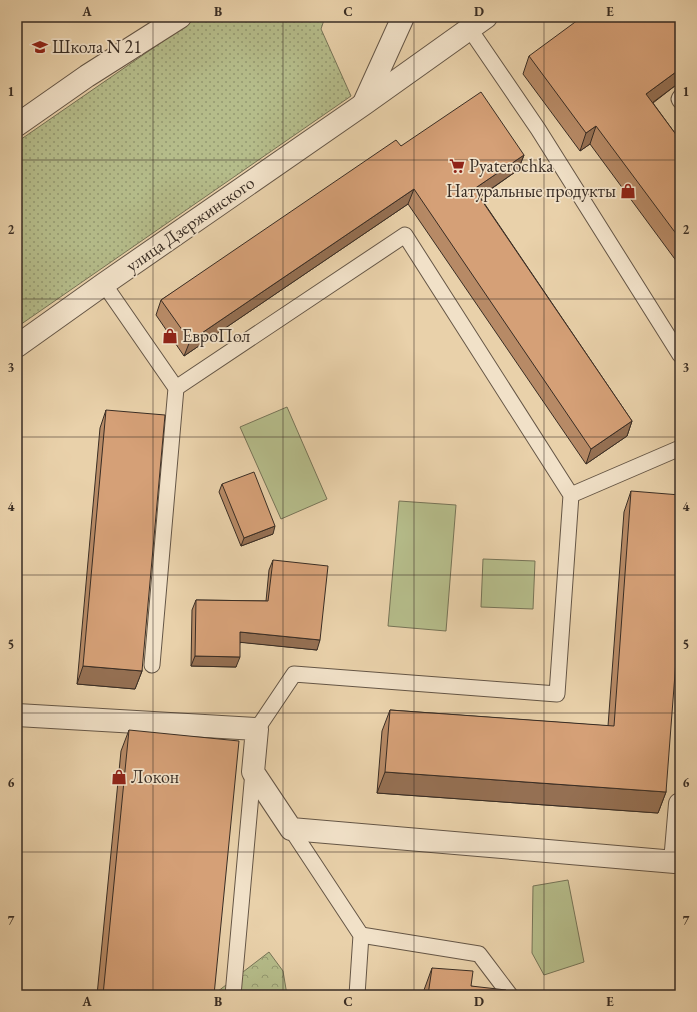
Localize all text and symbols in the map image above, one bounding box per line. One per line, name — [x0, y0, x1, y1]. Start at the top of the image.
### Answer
text: A — [81, 3, 92, 20]
text: B — [214, 3, 222, 20]
text: C — [343, 3, 353, 20]
text: D — [474, 3, 484, 20]
text: E — [606, 3, 614, 20]
place label: Школа N 21 — [52, 35, 142, 58]
school or university icon: Школа N 21 — [31, 38, 49, 56]
text: 1 — [8, 83, 15, 100]
text: 1 — [683, 83, 690, 100]
place label: Pyaterochka — [469, 154, 554, 177]
supermarket icon: Pyaterochka — [448, 157, 466, 175]
street label: улица Дзержинского — [121, 171, 259, 277]
place label: Натуральные продукты — [446, 179, 616, 202]
shop icon: Натуральные продукты — [619, 182, 637, 200]
text: 2 — [8, 221, 15, 238]
text: 2 — [683, 221, 690, 238]
place label: ЕвроПол — [182, 324, 250, 347]
shop icon: ЕвроПол — [161, 327, 179, 345]
text: 3 — [8, 359, 15, 376]
text: 3 — [683, 359, 690, 376]
text: 4 — [8, 498, 15, 515]
text: 4 — [683, 498, 690, 515]
text: 5 — [8, 636, 14, 653]
text: 5 — [683, 636, 689, 653]
place label: Локон — [131, 765, 179, 788]
shop icon: Локон — [110, 768, 128, 786]
text: 6 — [8, 774, 15, 791]
text: 6 — [683, 774, 690, 791]
text: 7 — [8, 912, 15, 929]
text: 7 — [683, 912, 690, 929]
text: A — [81, 993, 92, 1010]
text: B — [214, 993, 222, 1010]
text: C — [343, 993, 353, 1010]
text: D — [474, 993, 484, 1010]
text: E — [606, 993, 614, 1010]

